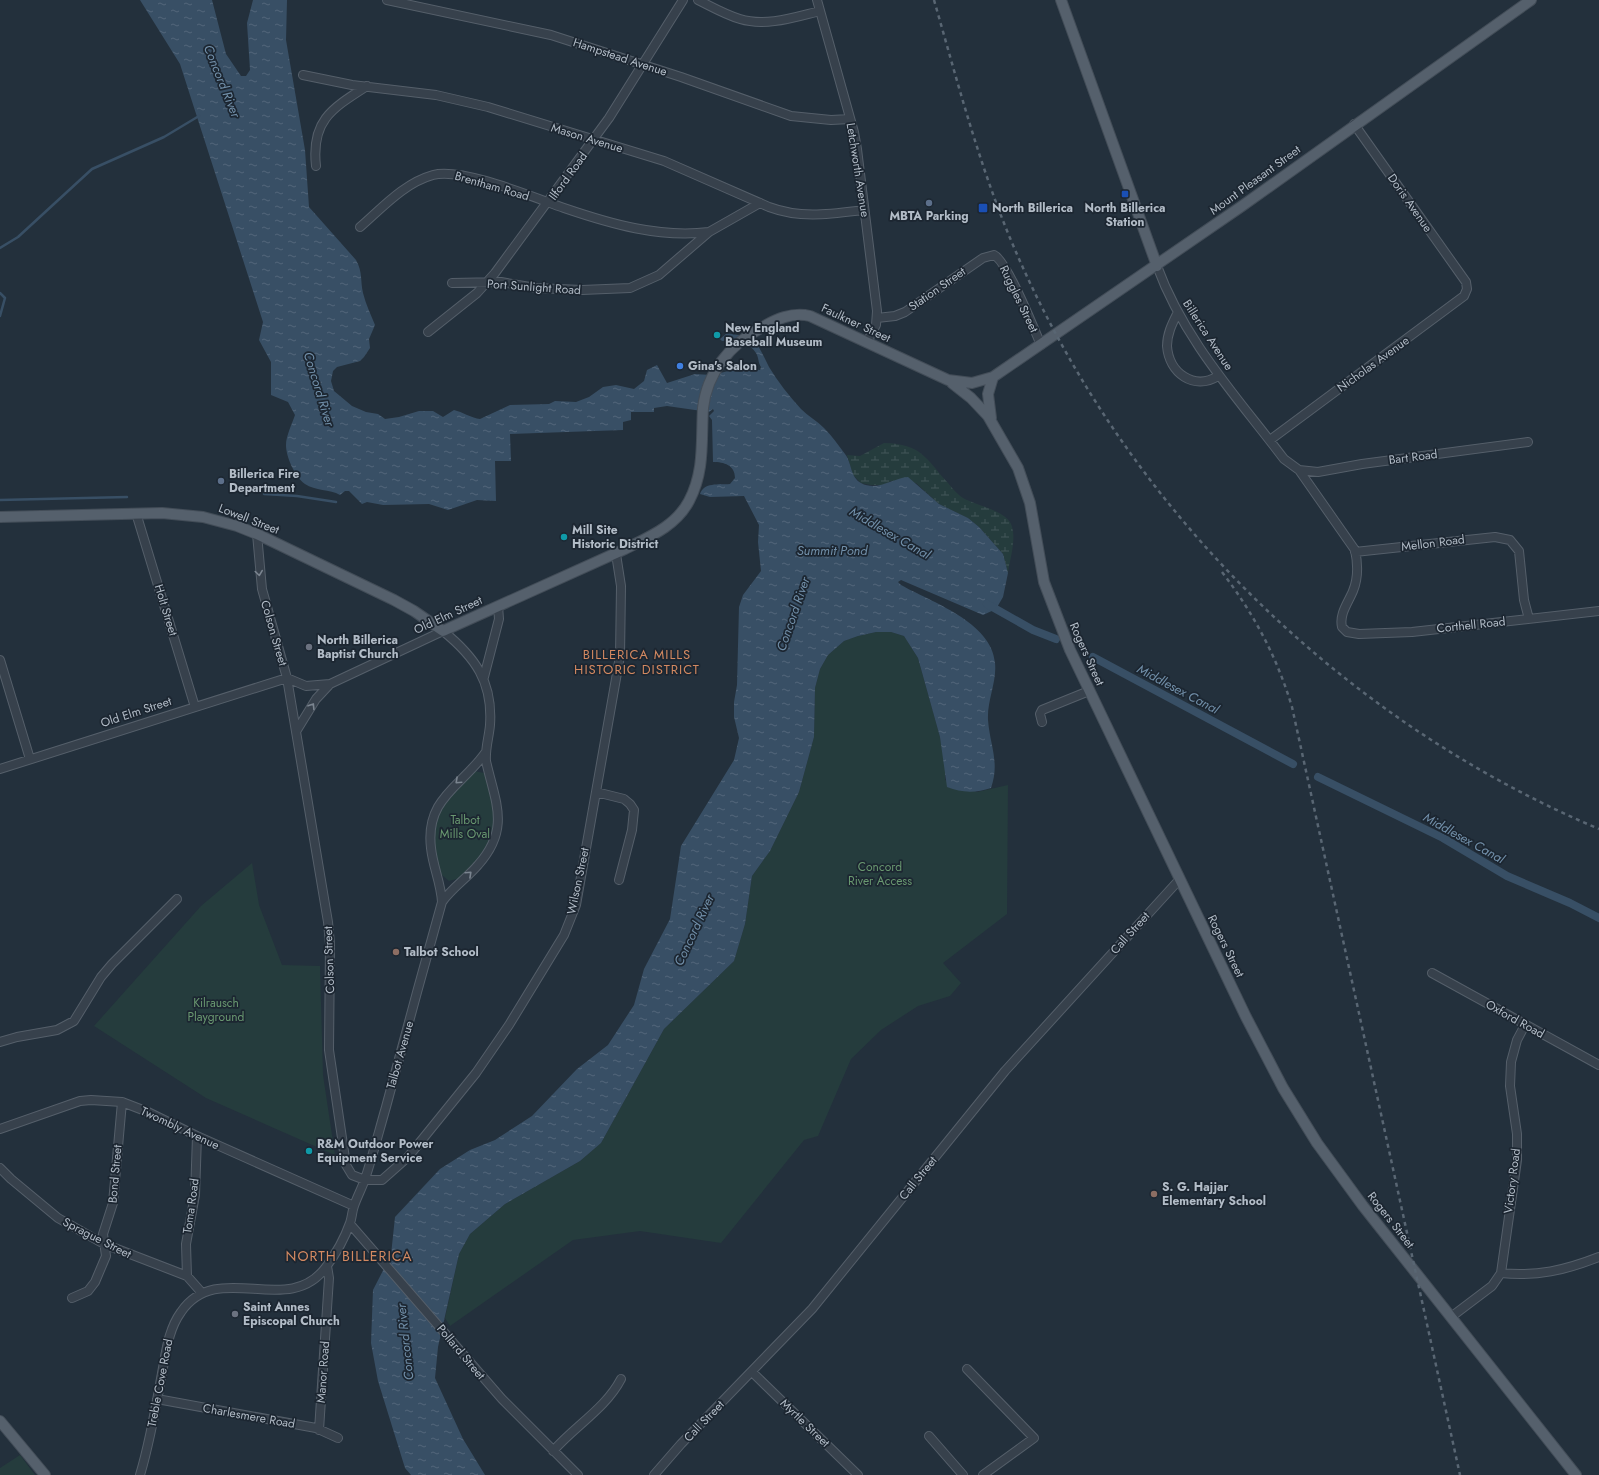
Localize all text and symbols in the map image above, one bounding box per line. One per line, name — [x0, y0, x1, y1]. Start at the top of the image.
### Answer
street label: Hampstead Avenue — [571, 33, 669, 81]
water label: Concord River — [199, 42, 245, 121]
street label: Mason Avenue — [549, 119, 625, 157]
street label: Letchworth Avenue — [842, 122, 874, 218]
street label: Mount Pleasant Street — [1206, 141, 1304, 219]
street label: Ilford Road — [544, 148, 592, 204]
street label: Brentham Road — [453, 167, 531, 205]
street label: Doris Avenue — [1383, 170, 1437, 236]
marker: North Billerica Station — [1120, 189, 1130, 199]
marker: MBTA Parking — [924, 198, 934, 208]
place label: North Billerica — [992, 199, 1073, 217]
place label: North Billerica Station — [1084, 199, 1166, 231]
marker: North Billerica — [977, 202, 989, 214]
place label: MBTA Parking — [889, 207, 969, 225]
street label: Ruggles Street — [995, 262, 1043, 336]
street label: Station Street — [905, 263, 969, 315]
street label: Port Sunlight Road — [487, 275, 581, 299]
street label: Billerica Avenue — [1178, 296, 1238, 374]
street label: Faulkner Street — [818, 299, 894, 347]
place label: New England Baseball Museum — [725, 319, 823, 351]
marker: New England Baseball Museum — [712, 330, 722, 340]
street label: Nicholas Avenue — [1333, 332, 1413, 396]
water label: Concord River — [299, 349, 340, 429]
place label: Gina's Salon — [688, 357, 757, 375]
marker: Gina's Salon — [675, 361, 685, 371]
street label: Bart Road — [1388, 445, 1438, 469]
place label: Billerica Fire Department — [229, 465, 300, 497]
marker: Billerica Fire Department — [216, 476, 226, 486]
street label: Lowell Street — [216, 499, 282, 539]
water label: Middlesex Canal — [846, 502, 935, 564]
place label: Mill Site Historic District — [572, 521, 658, 553]
street label: Mellon Road — [1400, 530, 1466, 556]
marker: Mill Site Historic District — [559, 532, 569, 542]
water label: Summit Pond — [797, 541, 868, 560]
one-way arrow — [254, 570, 263, 576]
water label: Concord River — [771, 574, 815, 654]
street label: Holt Street — [150, 582, 182, 638]
street label: Old Elm Street — [411, 591, 485, 639]
street label: Colson Street — [256, 598, 292, 668]
street label: Corthell Road — [1436, 612, 1506, 638]
street label: Rogers Street — [1065, 620, 1109, 689]
place label: North Billerica Baptist Church — [317, 631, 399, 663]
marker: North Billerica Baptist Church — [304, 642, 314, 652]
district label: BILLERICA MILLS HISTORIC DISTRICT — [574, 645, 700, 679]
water label: Middlesex Canal — [1134, 659, 1223, 719]
street label: Old Elm Street — [98, 692, 174, 732]
one-way arrow — [307, 703, 315, 710]
one-way arrow — [455, 776, 463, 783]
water label: Middlesex Canal — [1420, 808, 1509, 869]
park label: Talbot Mills Oval — [440, 811, 490, 843]
street label: Wilson Street — [562, 846, 594, 916]
park label: Concord River Access — [848, 858, 912, 890]
one-way arrow — [464, 871, 472, 879]
water label: Concord River — [669, 890, 719, 969]
street label: Call Street — [1106, 908, 1154, 958]
street label: Rogers Street — [1203, 912, 1249, 980]
street label: Colson Street — [319, 926, 339, 994]
place label: Talbot School — [404, 943, 479, 961]
marker: Talbot School — [391, 947, 401, 957]
park label: Kilrausch Playground — [188, 994, 244, 1026]
street label: Oxford Road — [1482, 995, 1548, 1043]
street label: Talbot Avenue — [382, 1019, 418, 1091]
street label: Twombly Avenue — [138, 1102, 222, 1154]
place label: R&M Outdoor Power Equipment Service — [317, 1135, 434, 1167]
street label: Bond Street — [103, 1144, 127, 1204]
marker: R&M Outdoor Power Equipment Service — [304, 1146, 314, 1156]
street label: Victory Road — [1499, 1147, 1525, 1215]
street label: Call Street — [895, 1152, 941, 1204]
street label: Toma Road — [178, 1177, 204, 1235]
place label: S. G. Hajjar Elementary School — [1162, 1178, 1266, 1210]
street label: Rogers Street — [1363, 1188, 1419, 1252]
marker: S. G. Hajjar Elementary School — [1149, 1189, 1159, 1199]
street label: Sprague Street — [60, 1213, 135, 1263]
district label: NORTH BILLERICA — [286, 1246, 412, 1266]
place label: Saint Annes Episcopal Church — [243, 1298, 340, 1330]
water label: Concord River — [391, 1302, 418, 1381]
marker: Saint Annes Episcopal Church — [230, 1309, 240, 1319]
street label: Pollard Street — [432, 1320, 490, 1384]
street label: Treble Cove Road — [143, 1337, 177, 1429]
street label: Manor Road — [312, 1340, 334, 1404]
street label: Myrtle Street — [776, 1395, 834, 1451]
street label: Call Street — [680, 1396, 729, 1446]
street label: Charlesmere Road — [201, 1399, 297, 1433]

